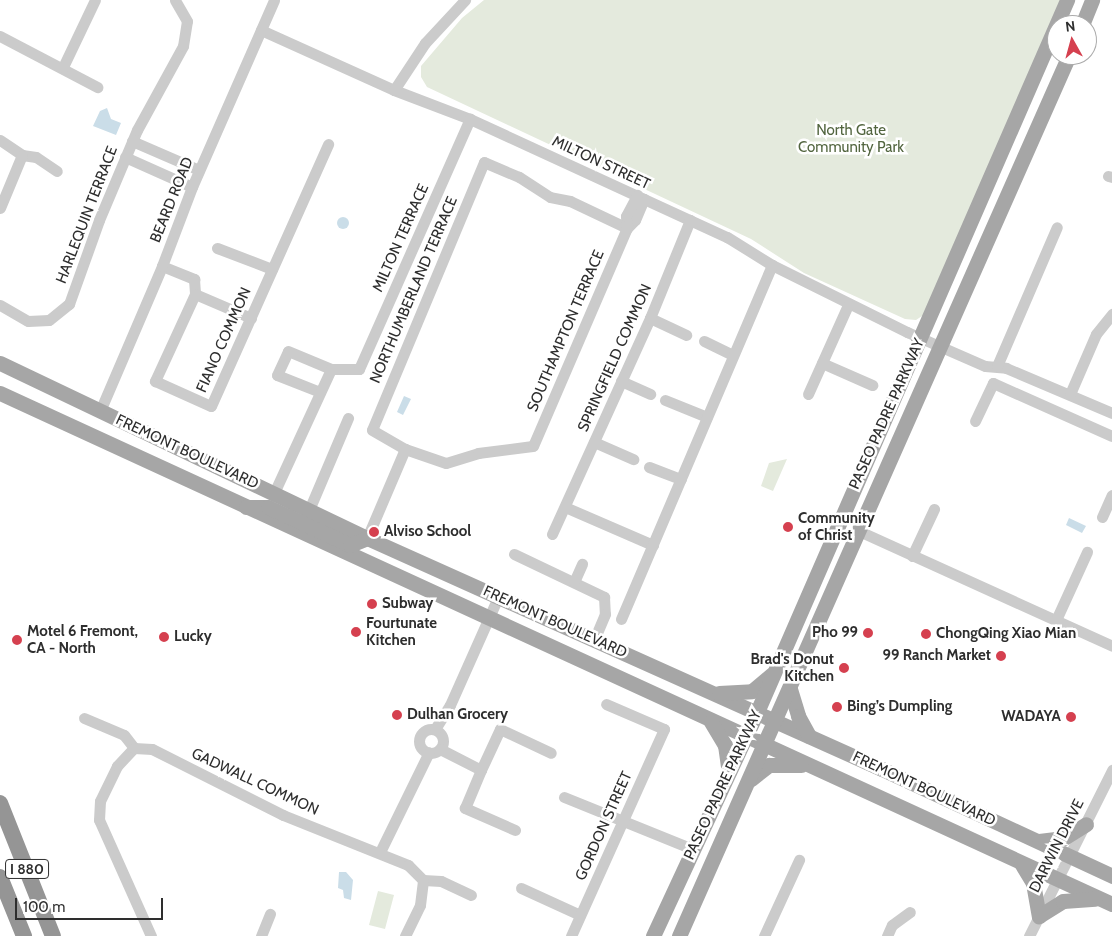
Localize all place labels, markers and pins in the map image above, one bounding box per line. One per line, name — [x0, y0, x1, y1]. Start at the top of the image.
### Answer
place label: Community of Christ — [798, 509, 875, 544]
marker: Community of Christ — [782, 521, 794, 533]
place label: Alviso School — [384, 523, 471, 541]
marker: Alviso School — [368, 526, 380, 538]
place label: Subway — [382, 595, 433, 613]
marker: Subway — [366, 598, 378, 610]
place label: Fourtunate Kitchen — [366, 614, 437, 649]
place label: Motel 6 Fremont, CA - North — [27, 622, 138, 657]
place label: Pho 99 — [812, 624, 858, 642]
place label: ChongQing Xiao Mian — [936, 625, 1076, 643]
marker: Fourtunate Kitchen — [350, 626, 362, 638]
marker: Pho 99 — [862, 627, 874, 639]
place label: Lucky — [174, 628, 212, 646]
marker: ChongQing Xiao Mian — [920, 628, 932, 640]
marker: Lucky — [158, 631, 170, 643]
marker: Motel 6 Fremont, CA - North — [11, 634, 23, 646]
place label: 99 Ranch Market — [883, 647, 991, 665]
place label: Brad's Donut Kitchen — [751, 650, 834, 685]
marker: 99 Ranch Market — [995, 650, 1007, 662]
marker: Brad's Donut Kitchen — [838, 662, 850, 674]
place label: Bing’s Dumpling — [847, 698, 952, 716]
marker: Bing’s Dumpling — [831, 701, 843, 713]
place label: Dulhan Grocery — [407, 706, 508, 724]
place label: WADAYA — [1001, 708, 1061, 726]
marker: Dulhan Grocery — [391, 709, 403, 721]
marker: WADAYA — [1065, 711, 1077, 723]

